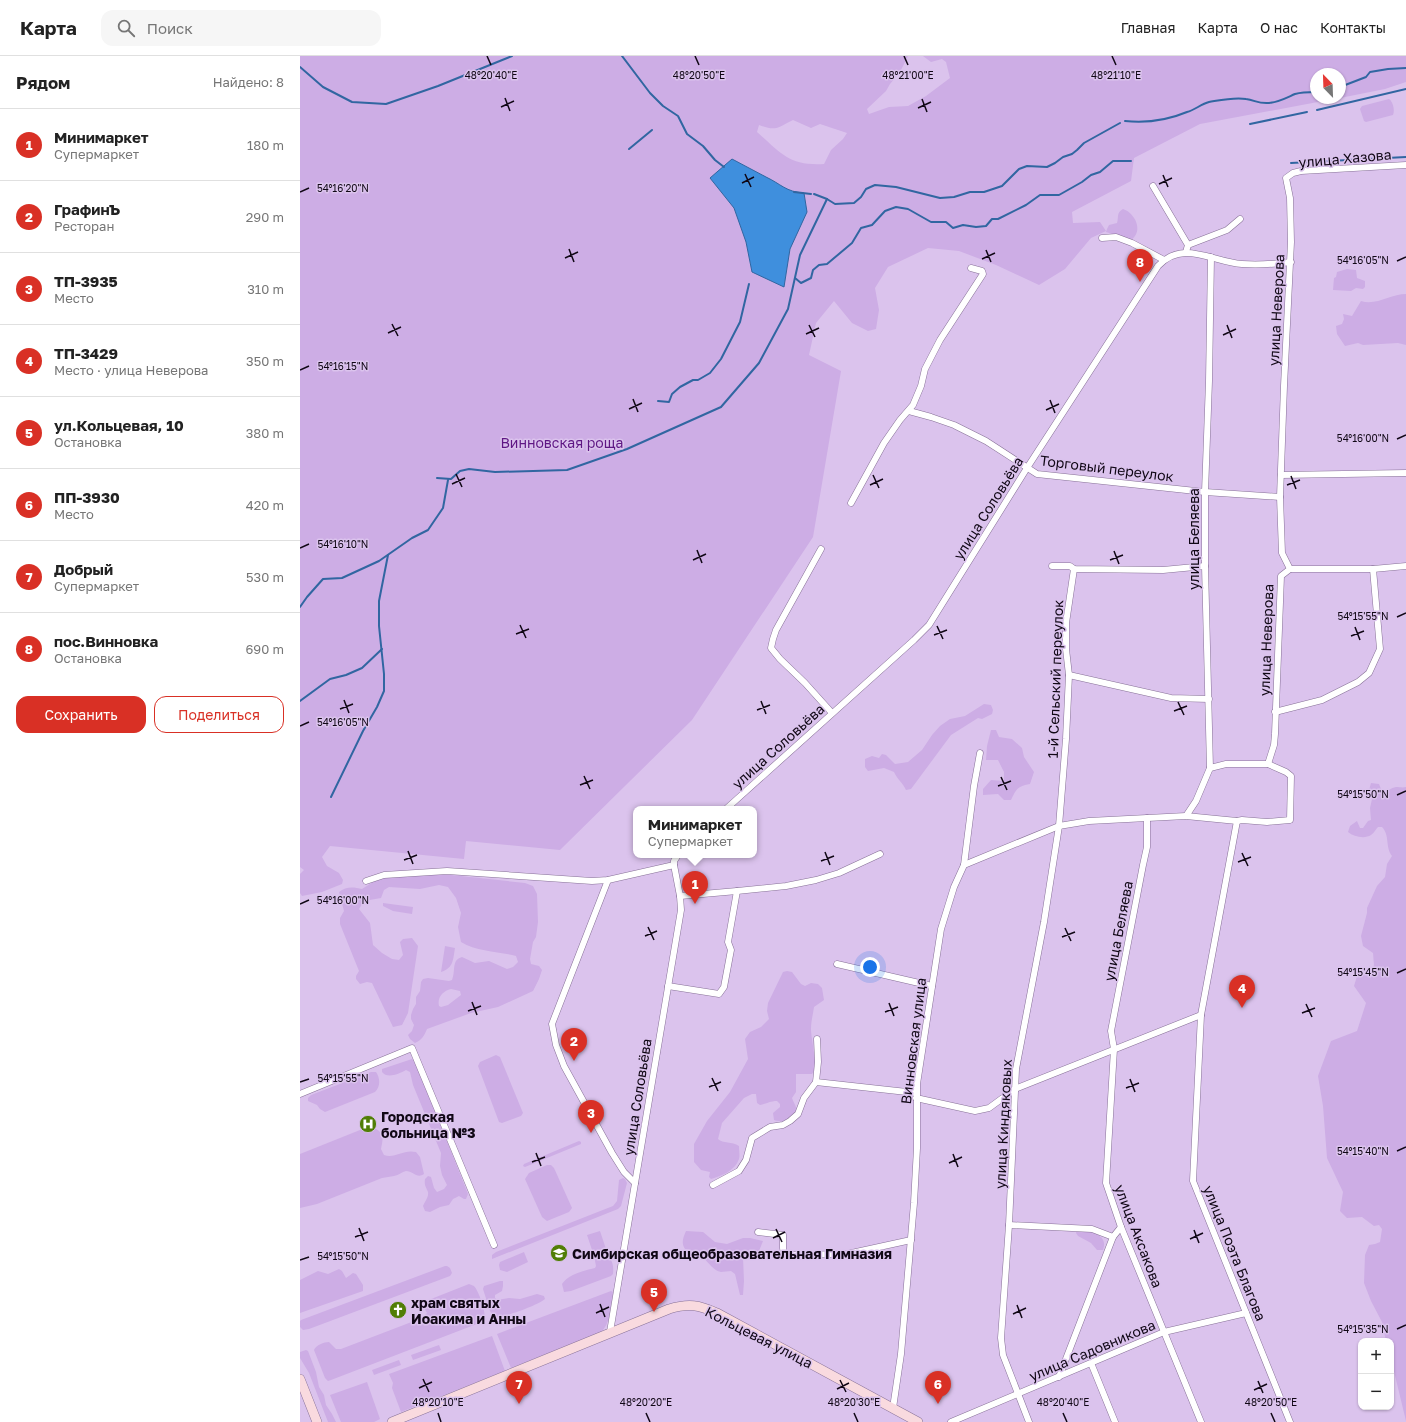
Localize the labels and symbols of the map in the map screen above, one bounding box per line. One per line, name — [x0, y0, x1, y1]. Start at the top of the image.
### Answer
north arrow — [1310, 68, 1346, 104]
text: 48°20'40"E — [465, 69, 517, 81]
text: 48°20'50"E — [673, 69, 725, 81]
text: 48°21'00"E — [882, 69, 934, 81]
text: 48°21'10"E — [1091, 69, 1141, 81]
street label: улица Хазова — [1298, 145, 1392, 171]
text: 54°16'20"N — [317, 182, 369, 194]
pin: 8 — [1127, 249, 1153, 282]
street label: улица Неверова — [1265, 254, 1287, 366]
text: 54°16'05"N — [1337, 254, 1389, 266]
text: 54°16'15"N — [318, 360, 368, 372]
text: 54°16'00"N — [1337, 432, 1389, 444]
park label: Винновская роща — [500, 434, 624, 451]
street label: Торговый переулок — [1039, 451, 1175, 485]
street label: улица Соловьёва — [949, 453, 1027, 563]
street label: улица Беляева — [1185, 488, 1202, 590]
text: 54°16'10"N — [318, 538, 368, 550]
street label: улица Неверова — [1256, 584, 1276, 696]
street label: 1-й Сельский переулок — [1044, 599, 1066, 759]
text: 54°15'55"N — [1337, 610, 1389, 622]
street label: улица Соловьёва — [728, 700, 828, 792]
text: 54°16'05"N — [317, 716, 369, 728]
text: 54°15'50"N — [1337, 788, 1389, 800]
pin: 1 — [682, 871, 708, 904]
street label: улица Беляева — [1100, 879, 1136, 983]
text: 54°16'00"N — [317, 894, 369, 906]
your location — [860, 957, 880, 977]
text: 54°15'45"N — [1337, 966, 1389, 978]
pin: 4 — [1229, 975, 1255, 1008]
street label: Винновская улица — [897, 977, 929, 1105]
pin: 2 — [561, 1028, 587, 1061]
street label: улица Соловьёва — [619, 1037, 655, 1157]
street label: улица Киндяковых — [991, 1058, 1015, 1189]
text: 54°15'55"N — [317, 1072, 369, 1084]
pin: 3 — [578, 1100, 604, 1133]
place label: Городская больница №3 — [381, 1108, 475, 1141]
hospital icon: Городская больница №3 — [358, 1114, 378, 1134]
text: 54°15'40"N — [1337, 1145, 1389, 1157]
street label: улица Аксакова — [1111, 1182, 1167, 1290]
street label: улица Поэта Благова — [1200, 1183, 1270, 1323]
school or university icon: Симбирская общеобразовательная Гимназия — [549, 1243, 569, 1263]
place label: Симбирская общеобразовательная Гимназия — [572, 1245, 892, 1262]
text: 54°15'50"N — [317, 1250, 369, 1262]
pin: 5 — [641, 1279, 667, 1312]
place label: храм святых Иоакима и Анны — [411, 1294, 526, 1327]
church icon: храм святых Иоакима и Анны — [388, 1300, 408, 1320]
street label: Кольцевая улица — [702, 1303, 816, 1371]
street label: улица Садовникова — [1026, 1316, 1158, 1384]
text: 54°15'35"N — [1337, 1323, 1389, 1335]
pin: 7 — [506, 1371, 532, 1404]
pin: 6 — [925, 1371, 951, 1404]
text: 48°20'10"E — [412, 1396, 464, 1408]
text: 48°20'20"E — [620, 1396, 672, 1408]
text: 48°20'30"E — [828, 1396, 880, 1408]
text: 48°20'40"E — [1037, 1396, 1089, 1408]
text: 48°20'50"E — [1245, 1396, 1297, 1408]

